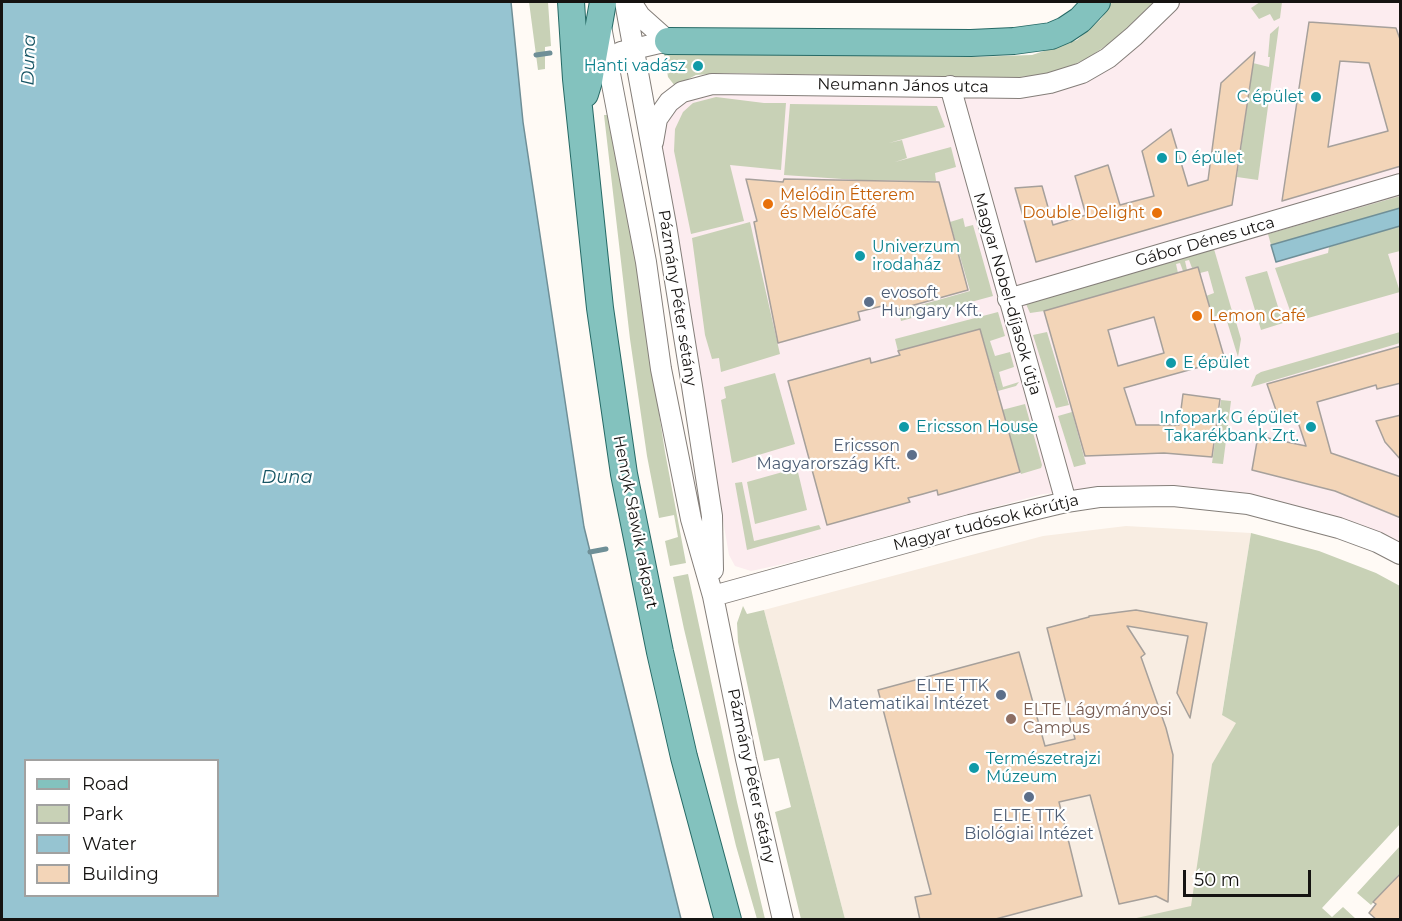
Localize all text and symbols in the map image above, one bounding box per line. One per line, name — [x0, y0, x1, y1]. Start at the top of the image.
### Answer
water label: Duna — [17, 34, 41, 86]
place label: Hanti vadász — [584, 56, 686, 76]
marker: Hanti vadász — [691, 59, 705, 73]
street label: Neumann János utca — [817, 75, 989, 97]
place label: C épület — [1237, 87, 1304, 107]
marker: C épület — [1309, 90, 1323, 104]
place label: D épület — [1174, 148, 1243, 168]
marker: D épület — [1155, 151, 1169, 165]
place label: Melódin Étterem és MelóCafé — [780, 185, 915, 223]
street label: Magyar Nobel-díjasok útja — [969, 191, 1045, 397]
marker: Melódin Étterem és MelóCafé — [761, 197, 775, 211]
place label: Double Delight — [1022, 203, 1145, 223]
marker: Double Delight — [1150, 206, 1164, 220]
street label: Pázmány Péter sétány — [654, 208, 700, 388]
street label: Gábor Dénes utca — [1133, 213, 1277, 271]
place label: Univerzum irodaház — [872, 237, 960, 275]
marker: Univerzum irodaház — [853, 249, 867, 263]
place label: evosoft Hungary Kft. — [881, 283, 982, 321]
marker: evosoft Hungary Kft. — [862, 295, 876, 309]
place label: Lemon Café — [1209, 306, 1306, 326]
marker: Lemon Café — [1190, 309, 1204, 323]
place label: E épület — [1183, 353, 1250, 373]
marker: E épület — [1164, 356, 1178, 370]
place label: Infopark G épület Takarékbank Zrt. — [1159, 408, 1299, 446]
place label: Ericsson House — [916, 417, 1038, 437]
marker: Ericsson House — [897, 420, 911, 434]
marker: Infopark G épület Takarékbank Zrt. — [1304, 420, 1318, 434]
street label: Henryk Sławik rakpart — [609, 434, 661, 610]
place label: Ericsson Magyarország Kft. — [757, 436, 900, 474]
marker: Ericsson Magyarország Kft. — [905, 448, 919, 462]
water label: Duna — [261, 467, 313, 489]
street label: Magyar tudósok körútja — [891, 491, 1081, 555]
place label: ELTE TTK Matematikai Intézet — [828, 676, 989, 714]
street label: Pázmány Péter sétány — [723, 687, 779, 865]
marker: ELTE TTK Matematikai Intézet — [994, 688, 1008, 702]
place label: ELTE Lágymányosi Campus — [1023, 700, 1172, 738]
marker: ELTE Lágymányosi Campus — [1004, 712, 1018, 726]
place label: Természetrajzi Múzeum — [986, 749, 1101, 787]
legend — [24, 759, 219, 897]
marker: Természetrajzi Múzeum — [967, 761, 981, 775]
text: Road — [82, 773, 129, 795]
marker: ELTE TTK Biológiai Intézet — [1022, 790, 1036, 804]
text: Park — [82, 803, 123, 825]
place label: ELTE TTK Biológiai Intézet — [964, 806, 1094, 844]
text: Water — [82, 833, 137, 855]
scale bar — [1186, 858, 1314, 896]
text: Building — [82, 863, 159, 885]
text: 50 m — [1194, 869, 1240, 891]

